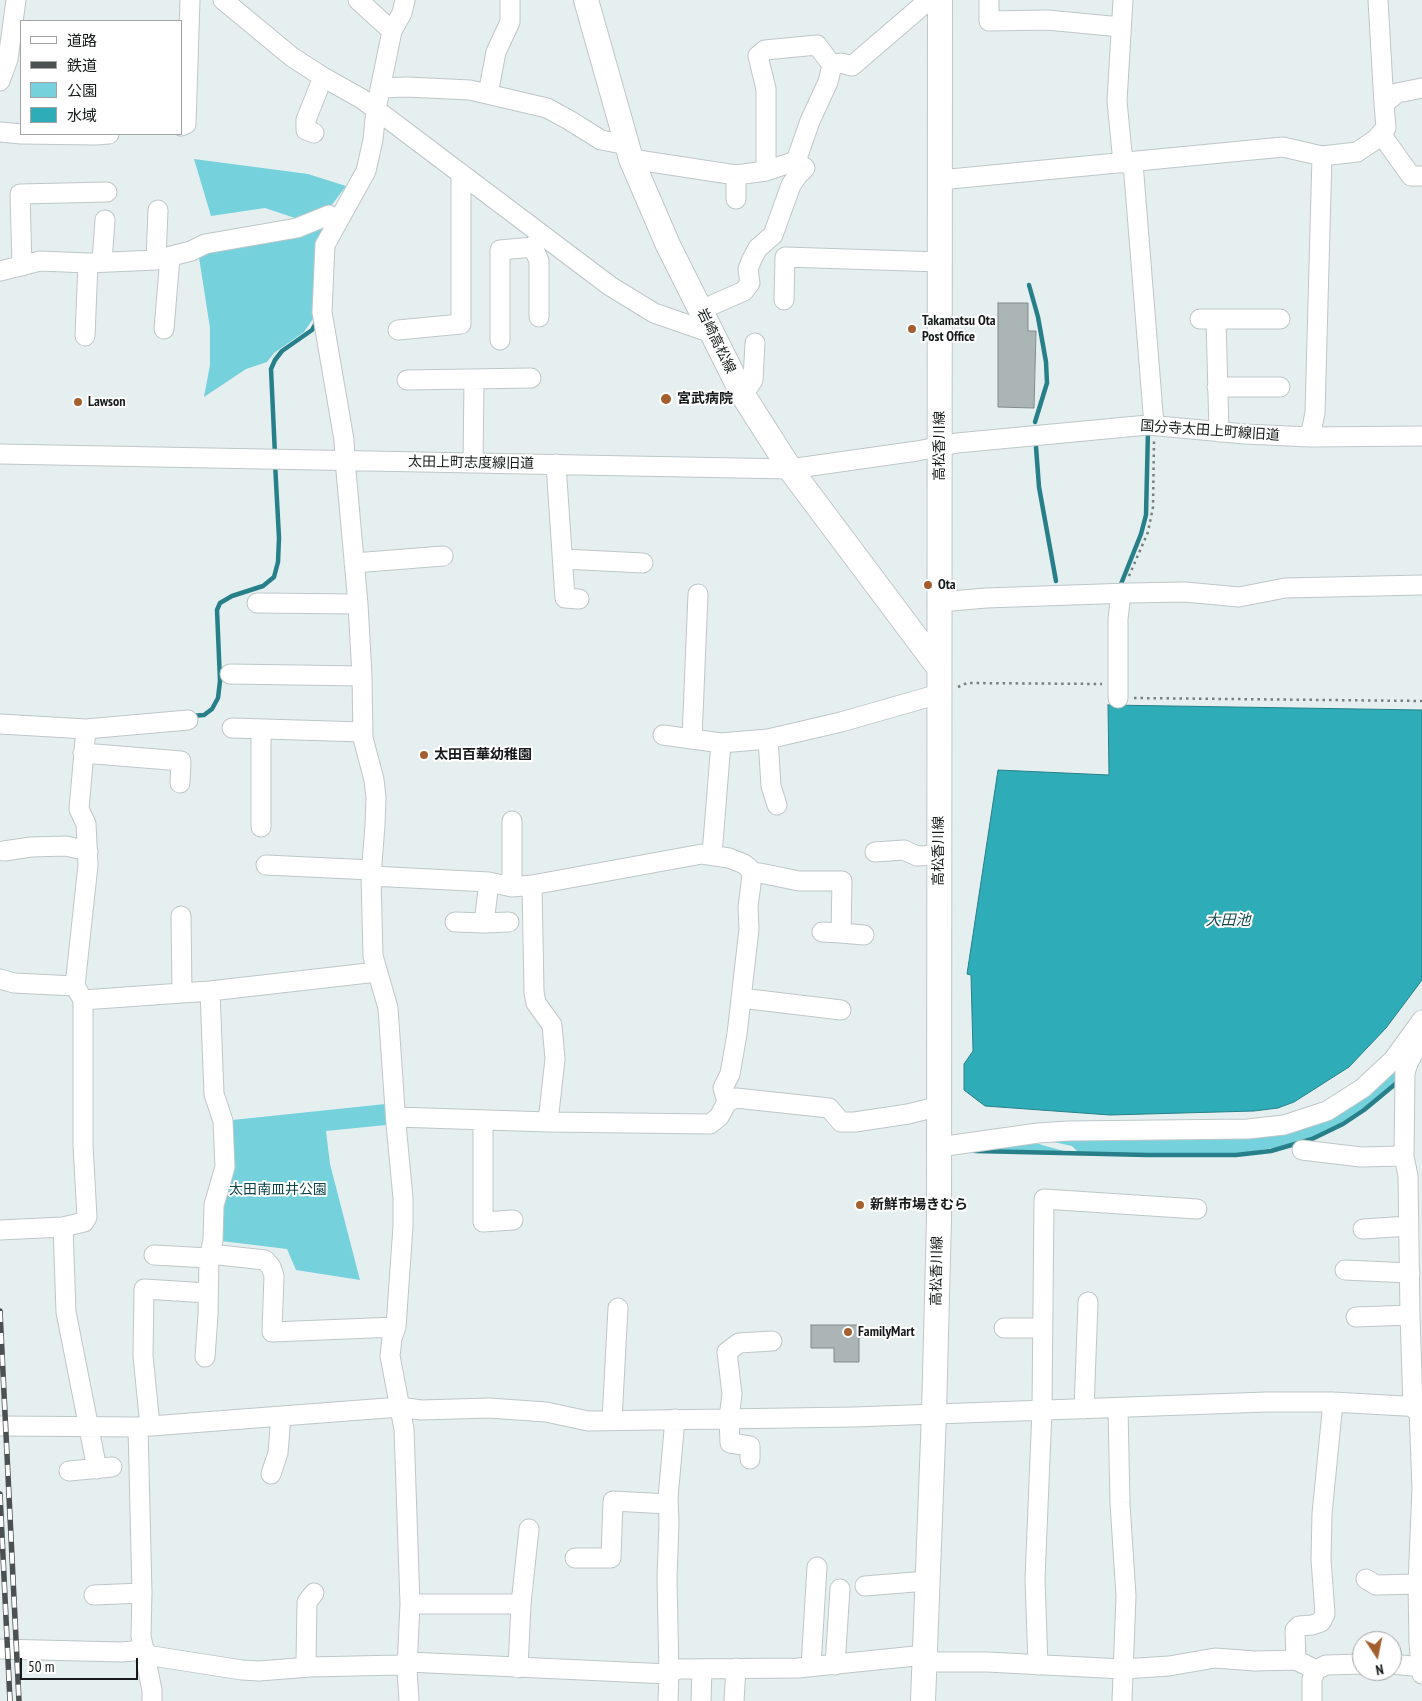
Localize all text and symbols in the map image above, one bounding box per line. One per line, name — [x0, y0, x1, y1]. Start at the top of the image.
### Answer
legend — [20, 20, 182, 135]
text: 道路 — [67, 31, 97, 50]
text: 鉄道 — [67, 56, 97, 75]
text: 公園 — [67, 81, 97, 100]
text: 水域 — [67, 106, 97, 125]
street label: 岩崎高松線 — [693, 306, 739, 376]
place label: Takamatsu Ota Post Office — [922, 313, 996, 346]
marker: Takamatsu Ota Post Office — [906, 323, 918, 335]
place label: 宮武病院 — [677, 391, 733, 407]
marker: 宮武病院 — [659, 392, 673, 406]
place label: Lawson — [88, 394, 125, 410]
marker: Lawson — [72, 396, 84, 408]
street label: 高松香川線 — [932, 411, 948, 481]
street label: 国分寺太田上町線旧道 — [1140, 418, 1280, 444]
street label: 太田上町志度線旧道 — [408, 454, 534, 472]
place label: Ota — [938, 577, 956, 593]
marker: Ota — [922, 579, 934, 591]
place label: 太田百華幼稚園 — [434, 747, 532, 763]
marker: 太田百華幼稚園 — [418, 749, 430, 761]
street label: 高松香川線 — [931, 816, 947, 886]
water label: 大田池 — [1206, 912, 1250, 930]
park label: 太田南皿井公園 — [229, 1182, 327, 1198]
place label: 新鮮市場きむら — [870, 1197, 968, 1213]
marker: 新鮮市場きむら — [854, 1199, 866, 1211]
street label: 高松香川線 — [928, 1236, 946, 1306]
place label: FamilyMart — [858, 1324, 915, 1340]
marker: FamilyMart — [842, 1326, 854, 1338]
north arrow — [1352, 1631, 1402, 1681]
scale bar — [22, 1648, 140, 1680]
text: 50 m — [28, 1657, 54, 1676]
text: N — [1374, 1660, 1385, 1679]

